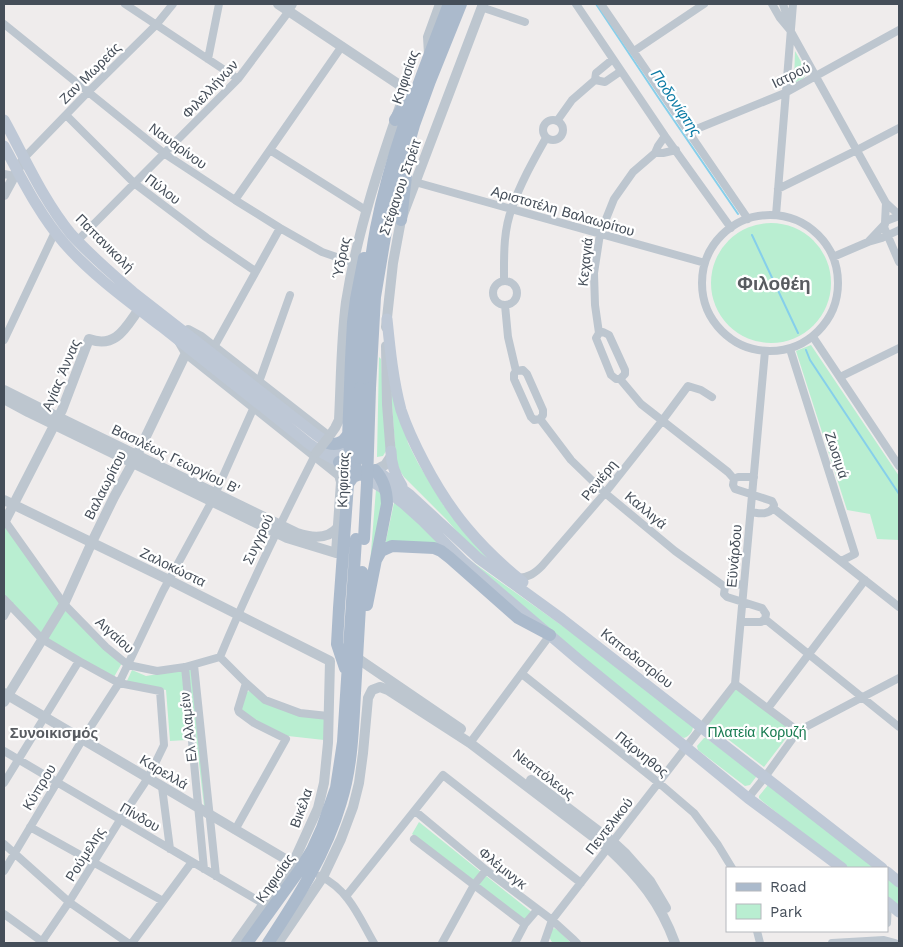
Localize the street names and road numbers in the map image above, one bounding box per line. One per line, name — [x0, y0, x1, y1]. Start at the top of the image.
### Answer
street label: Ζαν Μωρεάς — [56, 39, 124, 107]
street label: Κηφισίας — [388, 48, 422, 106]
street label: Φιλελλήνων — [179, 56, 241, 122]
street label: Ιατρού — [769, 59, 813, 91]
street label: Ναυαρίνου — [146, 120, 210, 172]
street label: Στέφανου Στρέιτ — [376, 136, 424, 237]
street label: Πύλου — [142, 171, 184, 207]
street label: Αριστοτέλη Βαλαωρίτου — [489, 183, 637, 239]
street label: Παπανικολή — [73, 211, 137, 275]
street label: Ύδρας — [329, 235, 353, 280]
street label: Κεχαγιά — [574, 237, 596, 287]
street label: Αγίας Άννας — [39, 336, 83, 413]
street label: Βασιλέως Γεωργίου Β' — [109, 421, 243, 497]
street label: Ζωσιμά — [822, 430, 852, 480]
street label: Βαλαωρίτου — [81, 448, 129, 522]
street label: Κηφισίας — [334, 452, 352, 508]
street label: Ρενιέρη — [578, 456, 620, 504]
street label: Καλλιγά — [622, 488, 670, 532]
street label: Συγγρού — [239, 511, 277, 567]
street label: Εϋνάρδου — [723, 524, 745, 588]
street label: Ζαλοκώστα — [138, 544, 208, 590]
street label: Αιγαίου — [93, 614, 137, 656]
street label: Καποδιστρίου — [598, 625, 676, 691]
street label: Ελ Αλαμέιν — [176, 691, 200, 763]
street label: Πάρνηθος — [612, 728, 672, 780]
street label: Νεαπόλεως — [510, 746, 578, 803]
street label: Καρελλά — [137, 751, 191, 793]
street label: Κύπρου — [19, 761, 59, 813]
street label: Βικέλα — [287, 786, 315, 830]
street label: Πεντελικού — [582, 794, 636, 858]
street label: Πίνδου — [117, 799, 163, 835]
street label: Ρούμελης — [62, 824, 108, 884]
street label: Φλέμινγκ — [476, 844, 531, 893]
street label: Κηφισίας — [252, 850, 298, 905]

